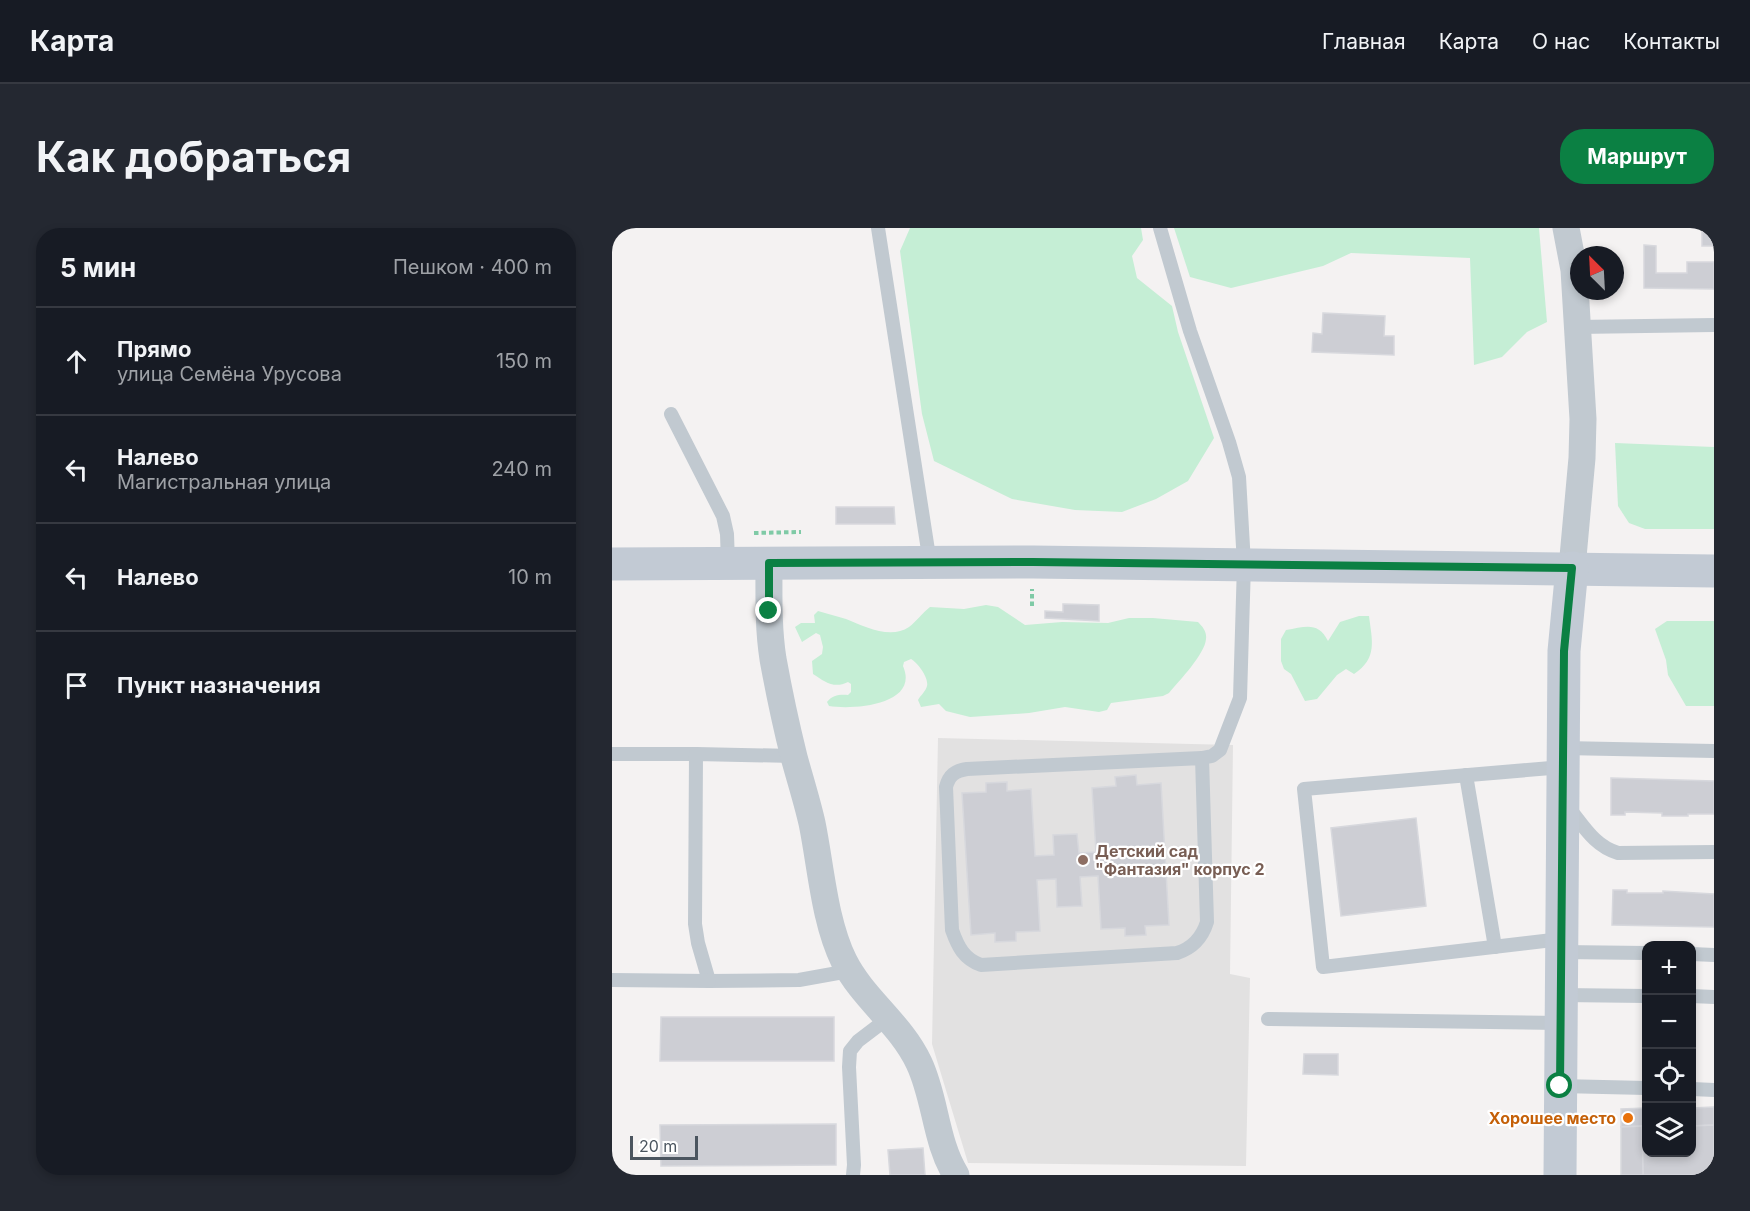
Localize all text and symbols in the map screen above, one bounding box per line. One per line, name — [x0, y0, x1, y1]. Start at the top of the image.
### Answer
text: Карта — [30, 24, 114, 58]
text: Главная — [1322, 29, 1406, 54]
text: Карта — [1439, 29, 1499, 54]
text: О нас — [1532, 29, 1590, 54]
text: Контакты — [1623, 29, 1720, 54]
button: Маршрут — [1560, 129, 1714, 184]
text: Как добраться — [36, 131, 351, 182]
north arrow — [1570, 246, 1624, 300]
text: 5 мин — [60, 252, 136, 283]
text: Пешком · 400 m — [393, 255, 552, 279]
text: Прямо — [117, 336, 191, 362]
icon: ahead — [60, 345, 93, 378]
text: 150 m — [496, 349, 552, 373]
text: улица Семёна Урусова — [117, 362, 342, 386]
text: Налево — [117, 444, 199, 470]
icon: left — [60, 453, 93, 486]
text: 240 m — [491, 457, 552, 481]
text: Магистральная улица — [117, 470, 331, 494]
icon: left — [60, 561, 93, 594]
text: Налево — [117, 564, 199, 590]
text: 10 m — [508, 565, 552, 589]
route end — [755, 597, 781, 623]
icon: arrive — [60, 669, 93, 702]
text: Пункт назначения — [117, 672, 321, 698]
place label: Детский сад "Фантазия" корпус 2 — [1095, 841, 1265, 879]
marker: Детский сад "Фантазия" корпус 2 — [1076, 853, 1090, 867]
map controls — [1642, 941, 1696, 1157]
button: + — [1642, 941, 1696, 995]
button: − — [1642, 995, 1696, 1049]
button: locate — [1642, 1049, 1696, 1103]
route start — [1546, 1072, 1572, 1098]
button: layers — [1642, 1103, 1696, 1157]
place label: Хорошее место — [1489, 1108, 1616, 1128]
marker: Хорошее место — [1621, 1111, 1635, 1125]
scale bar — [630, 1133, 698, 1160]
text: 20 m — [639, 1136, 677, 1156]

